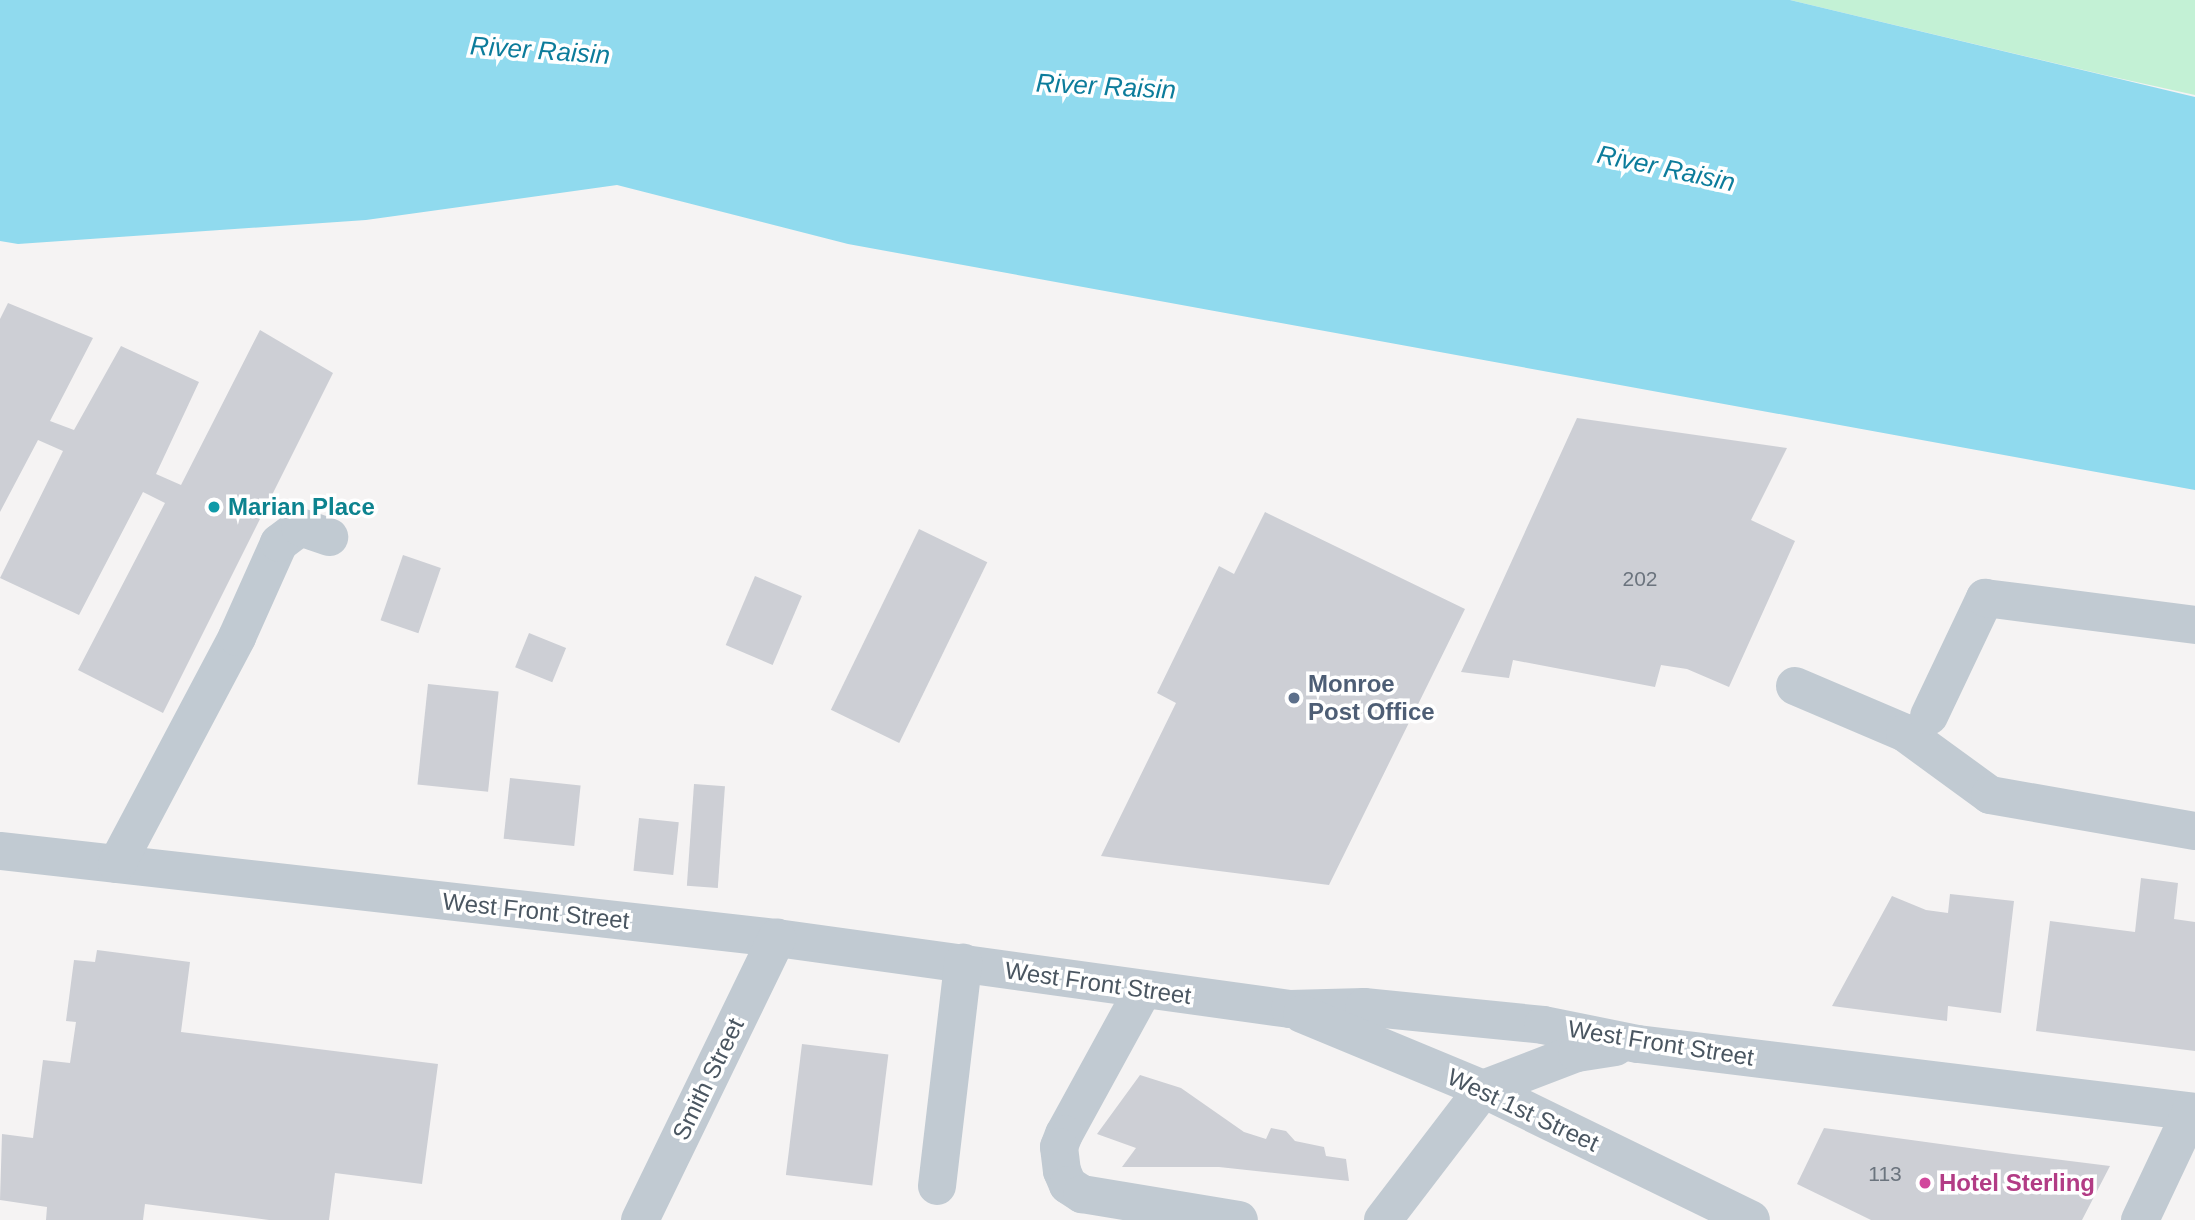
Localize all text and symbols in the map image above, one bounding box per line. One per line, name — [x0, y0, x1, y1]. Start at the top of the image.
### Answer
water label: River Raisin — [469, 31, 611, 71]
water label: River Raisin — [1035, 68, 1177, 106]
water label: River Raisin — [1594, 139, 1738, 199]
place label: Marian Place — [228, 493, 375, 521]
marker: Marian Place — [206, 499, 222, 515]
house number: 202 — [1622, 566, 1658, 592]
place label: Monroe Post Office — [1308, 670, 1435, 726]
marker: Monroe Post Office — [1286, 690, 1302, 706]
street label: West Front Street — [441, 887, 631, 935]
street label: West Front Street — [1003, 956, 1193, 1010]
street label: Smith Street — [666, 1013, 750, 1145]
street label: West Front Street — [1566, 1014, 1756, 1072]
street label: West 1st Street — [1443, 1062, 1603, 1158]
house number: 113 — [1868, 1161, 1902, 1187]
place label: Hotel Sterling — [1939, 1169, 2095, 1197]
marker: Hotel Sterling — [1917, 1175, 1933, 1191]

